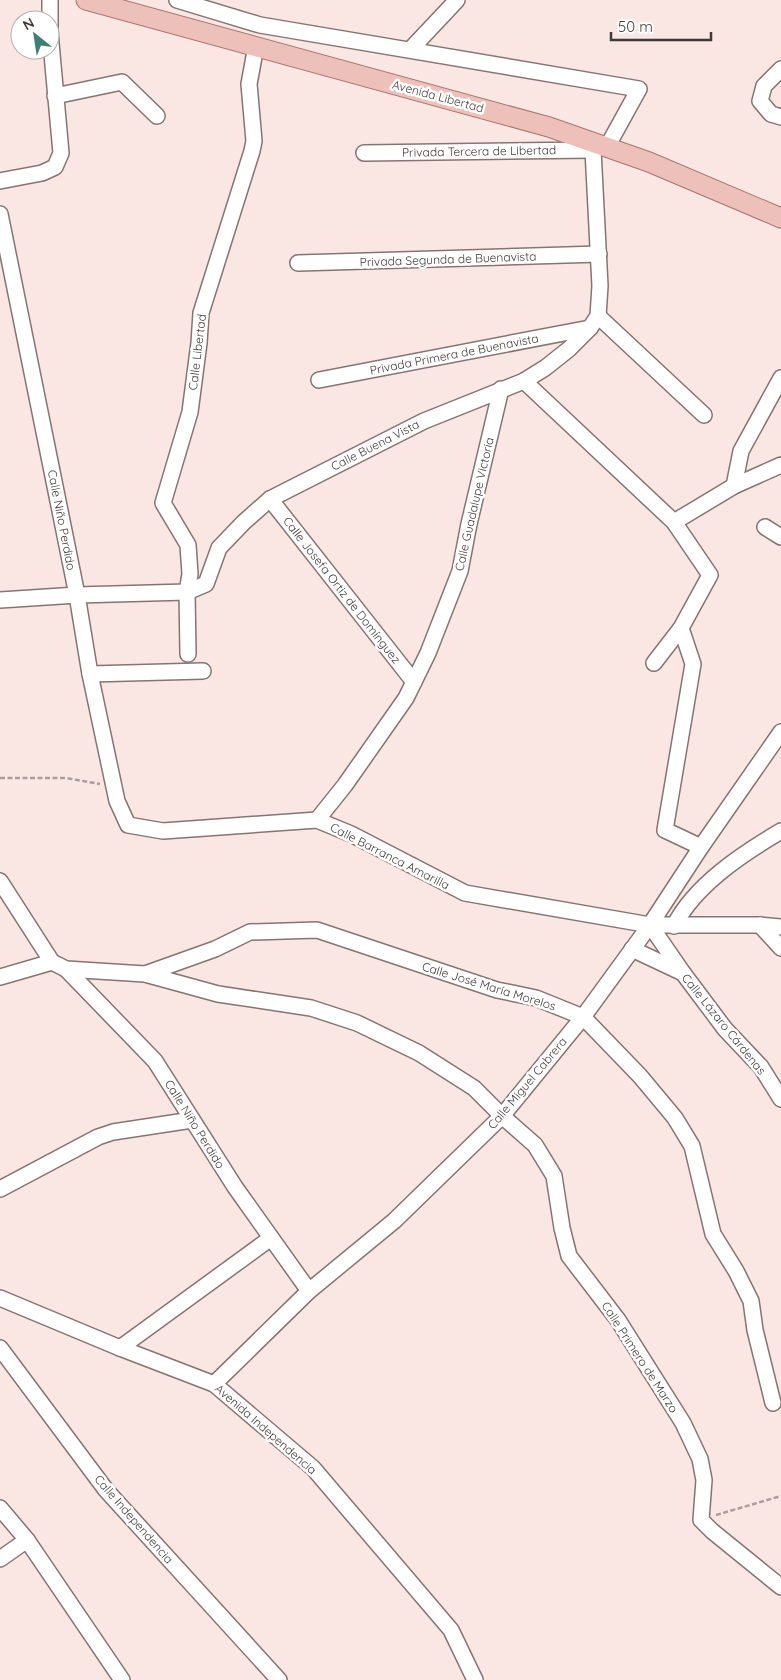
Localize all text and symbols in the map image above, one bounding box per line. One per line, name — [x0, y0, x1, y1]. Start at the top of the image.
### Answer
north arrow — [10, 10, 60, 60]
scale bar — [611, 10, 711, 42]
text: N — [20, 13, 37, 34]
text: 50 m — [618, 17, 653, 36]
street label: Avenida Libertad — [391, 77, 485, 115]
street label: Privada Tercera de Libertad — [402, 142, 556, 160]
street label: Privada Segunda de Buenavista — [359, 248, 537, 270]
street label: Calle Libertad — [185, 313, 209, 391]
street label: Privada Primera de Buenavista — [368, 330, 540, 378]
street label: Calle Buena Vista — [328, 416, 422, 474]
street label: Calle Guadalupe Victoria — [451, 436, 497, 572]
street label: Calle Niño Perdido — [45, 469, 79, 571]
street label: Calle Josefa Ortiz de Domínguez — [280, 514, 404, 666]
street label: Calle Barranca Amarilla — [328, 819, 452, 893]
street label: Calle José María Morelos — [420, 958, 558, 1014]
street label: Calle Lázaro Cárdenas — [679, 971, 770, 1078]
street label: Calle Miguel Cabrera — [484, 1034, 570, 1132]
street label: Calle Niño Perdido — [162, 1077, 228, 1171]
street label: Calle Primero de Marzo — [598, 1299, 682, 1415]
street label: Avenida Independencia — [212, 1381, 320, 1477]
street label: Calle Independencia — [91, 1472, 177, 1566]

